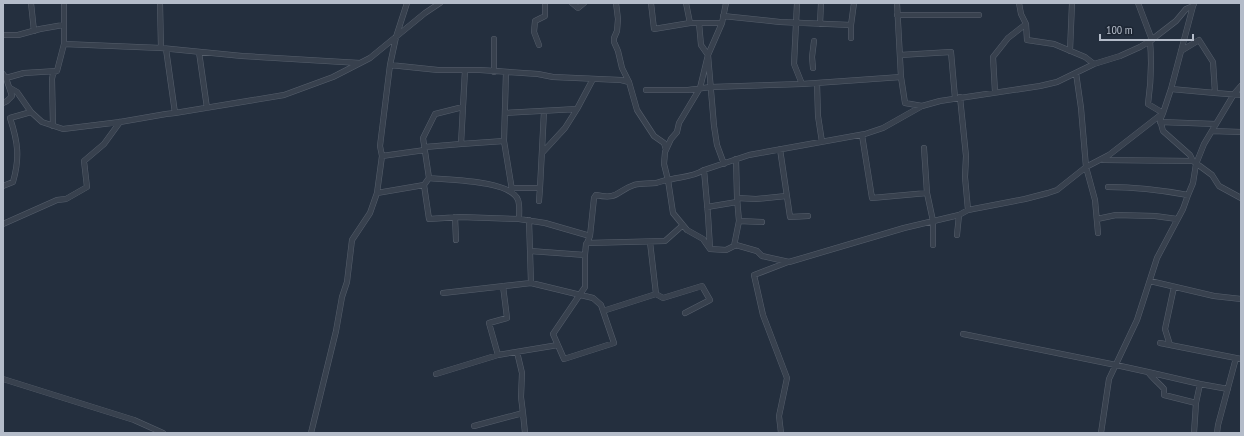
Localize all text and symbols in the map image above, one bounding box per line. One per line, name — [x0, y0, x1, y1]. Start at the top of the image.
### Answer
scale bar — [1100, 16, 1193, 42]
text: 100 m — [1106, 22, 1133, 37]

